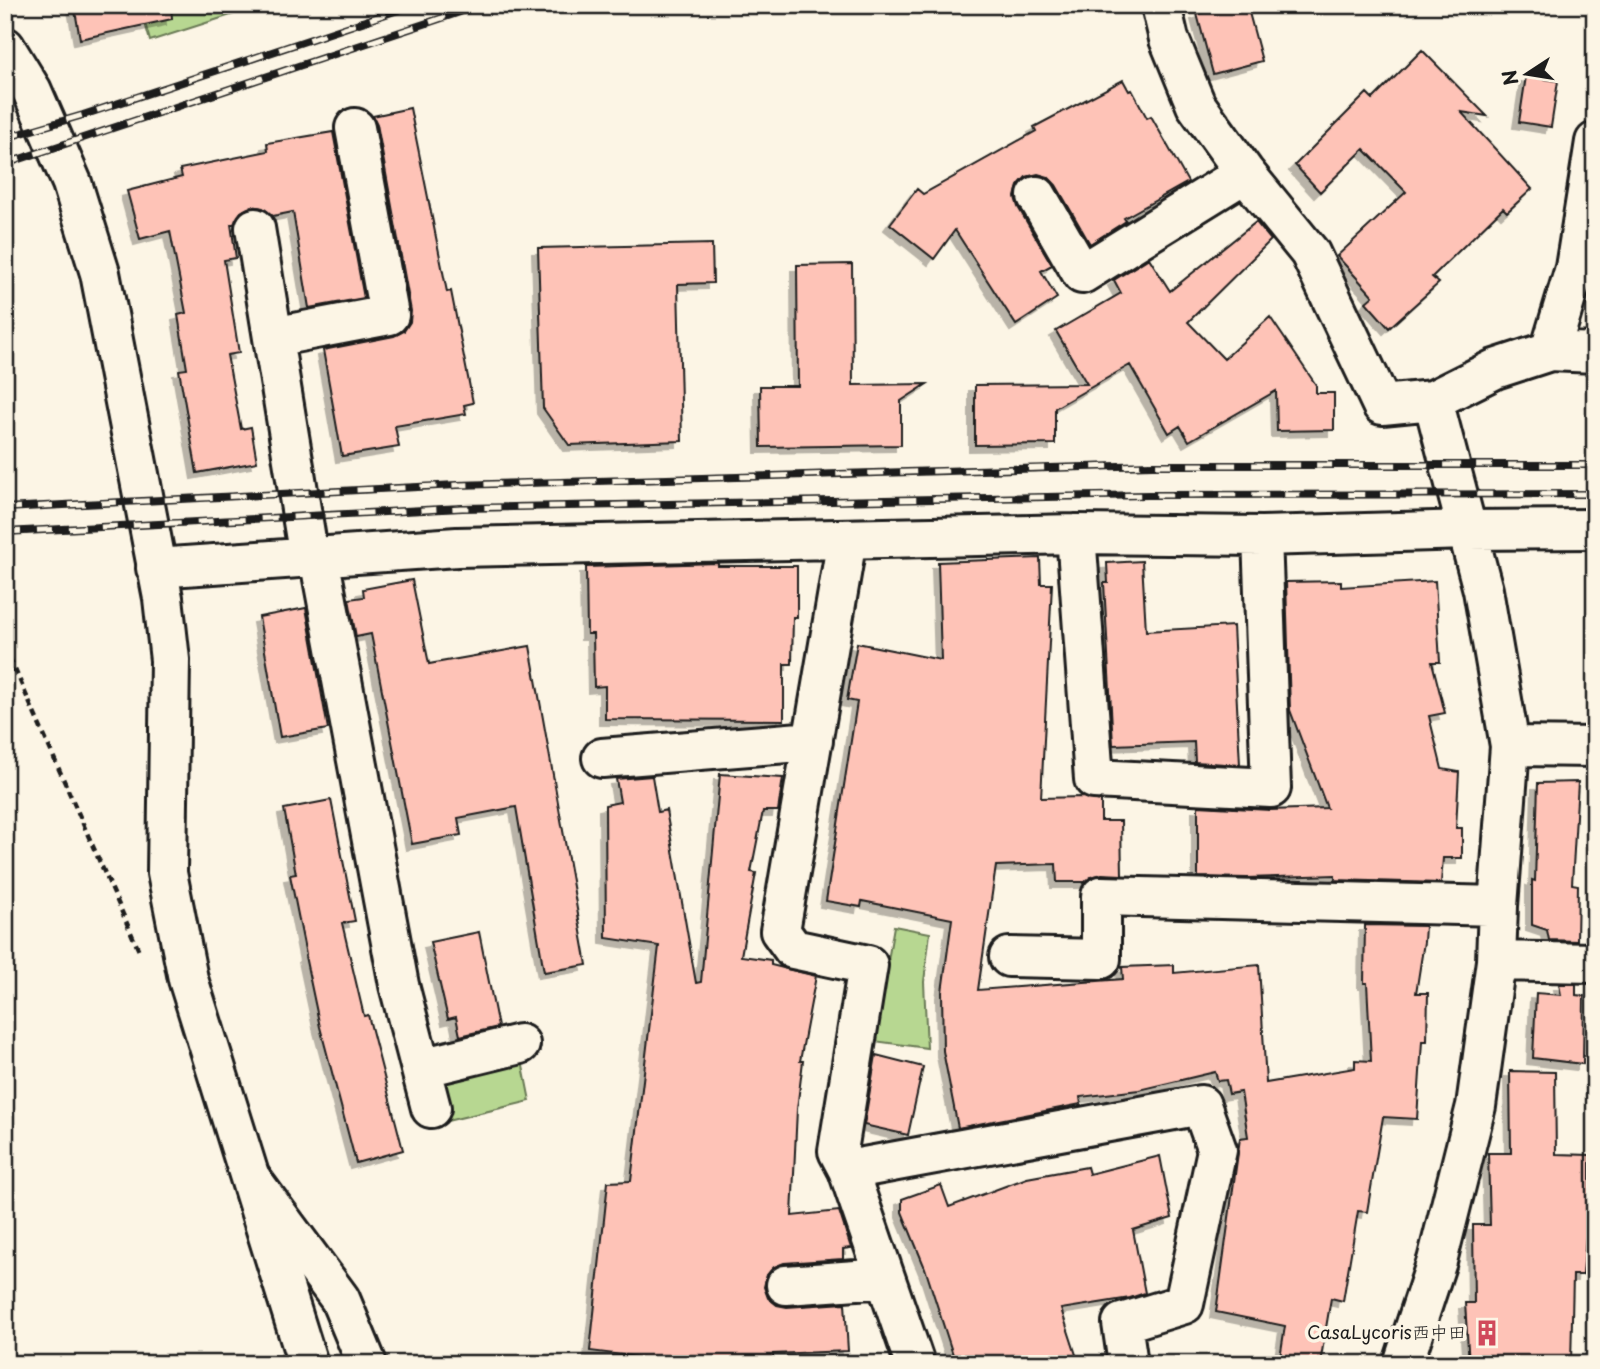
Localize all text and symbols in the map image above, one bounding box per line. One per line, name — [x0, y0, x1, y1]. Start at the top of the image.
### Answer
north arrow — [1492, 38, 1562, 108]
text: N — [1494, 67, 1525, 88]
place label: CasaLycoris西中田 — [1307, 1318, 1466, 1345]
building icon: CasaLycoris西中田 — [1472, 1318, 1502, 1348]

